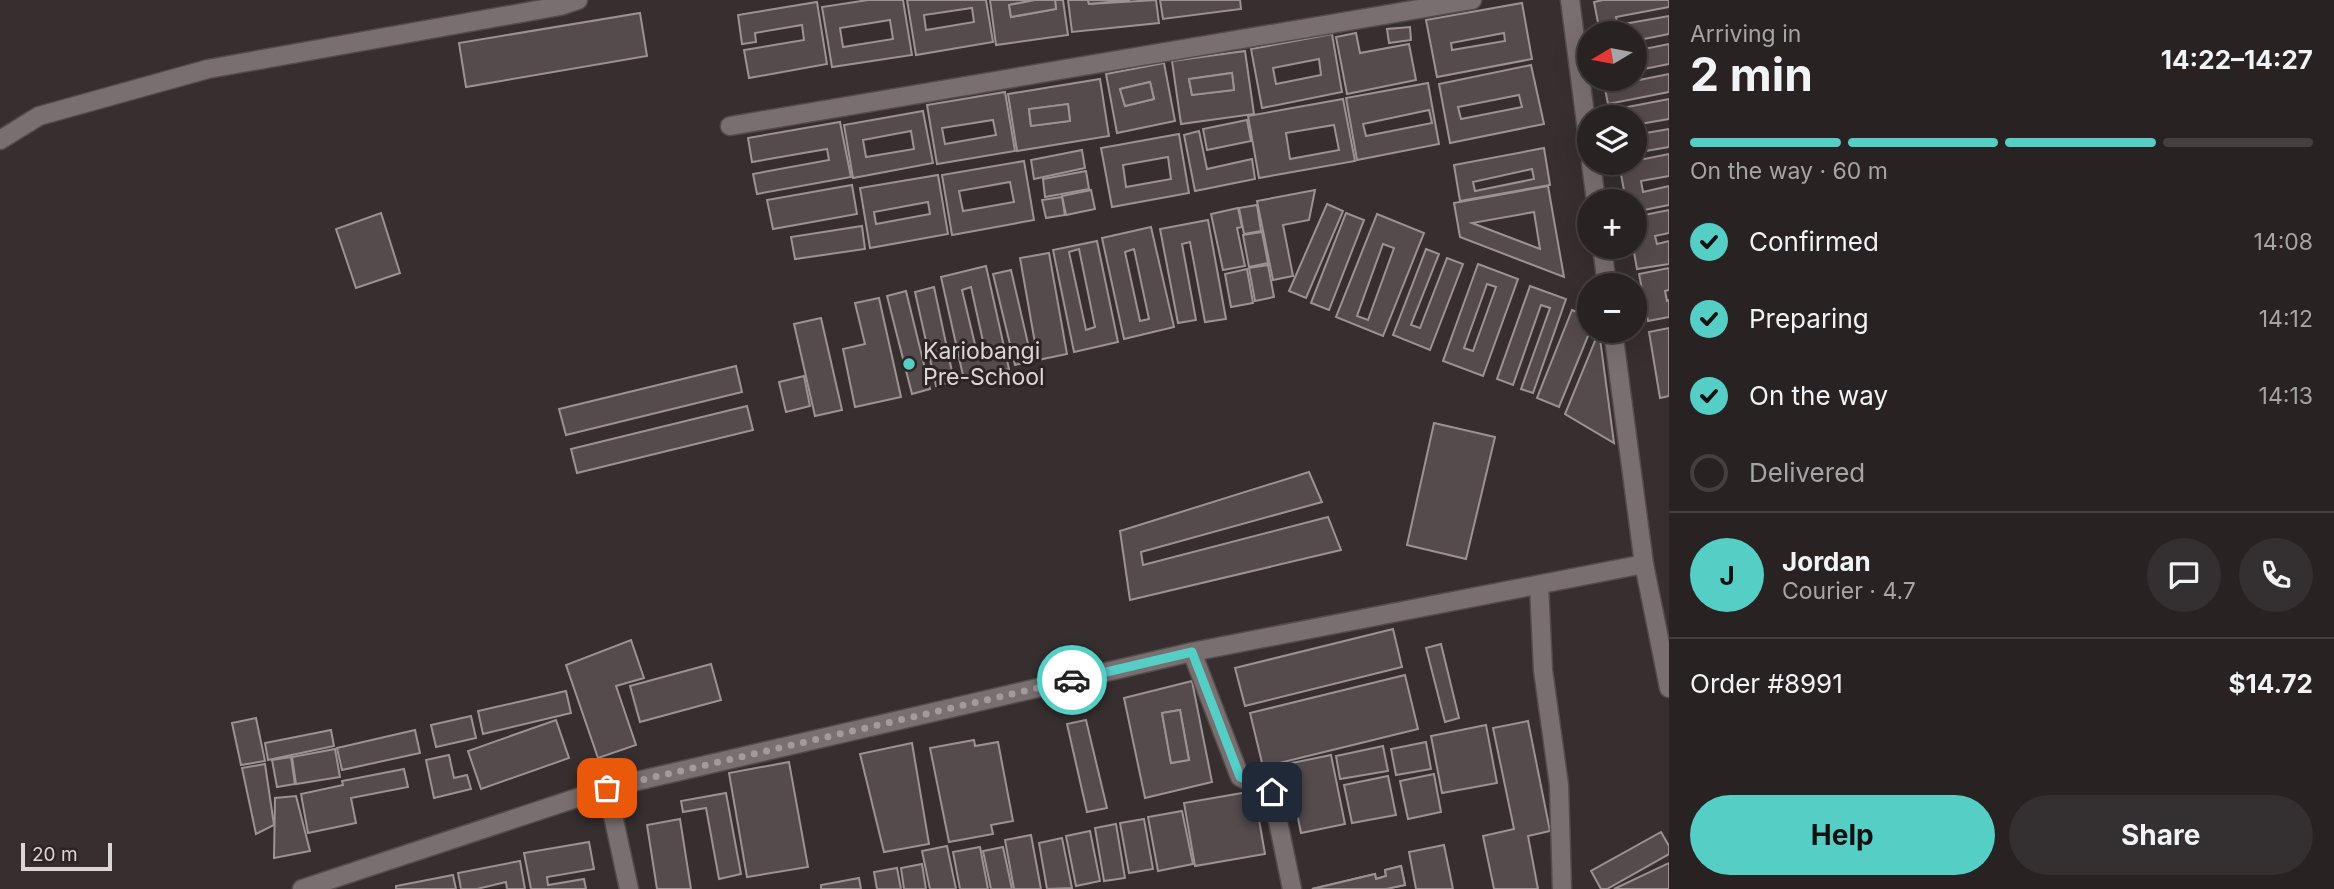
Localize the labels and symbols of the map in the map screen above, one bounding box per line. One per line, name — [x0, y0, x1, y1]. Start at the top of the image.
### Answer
north arrow — [1577, 21, 1647, 91]
place label: Kariobangi Pre-School — [923, 337, 1045, 391]
marker: Kariobangi Pre-School — [901, 356, 917, 372]
courier — [1037, 645, 1107, 715]
pin — [577, 758, 637, 818]
pin — [1242, 762, 1302, 822]
scale bar — [21, 840, 112, 872]

